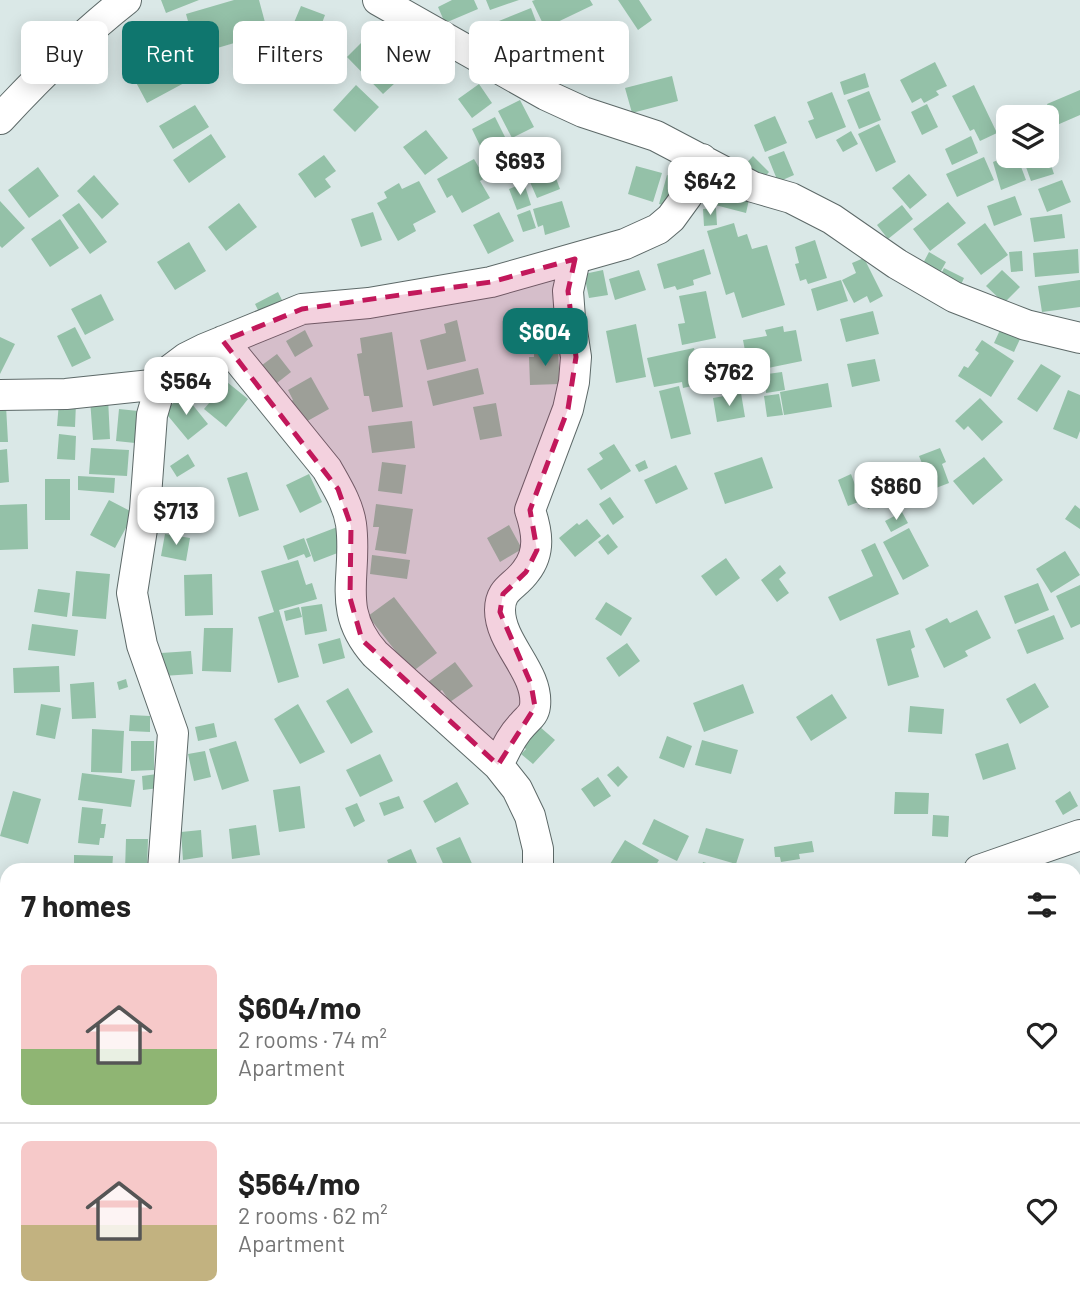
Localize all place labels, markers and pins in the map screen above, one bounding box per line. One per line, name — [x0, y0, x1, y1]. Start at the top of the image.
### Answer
pin: $693 — [479, 138, 561, 197]
pin: $642 — [669, 158, 751, 217]
pin: $604 — [504, 308, 586, 368]
pin: $762 — [688, 348, 770, 408]
pin: $564 — [145, 358, 227, 417]
pin: $860 — [855, 462, 937, 522]
pin: $713 — [135, 488, 217, 547]

